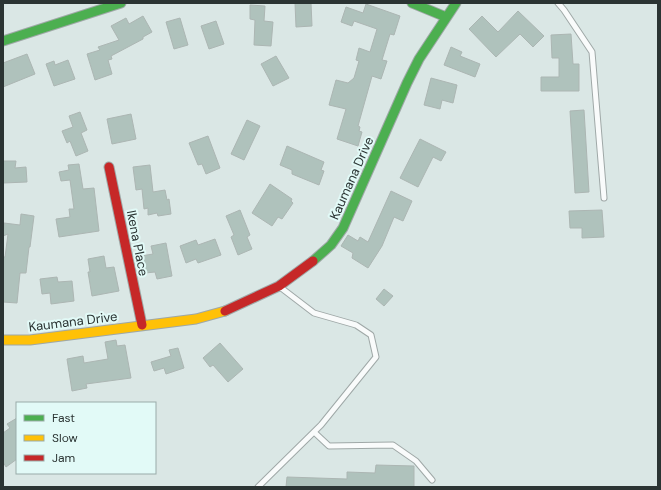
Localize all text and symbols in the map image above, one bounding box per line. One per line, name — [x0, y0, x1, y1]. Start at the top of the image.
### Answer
street label: Kaumana Drive — [326, 134, 377, 222]
street label: Ikena Place — [123, 209, 152, 278]
street label: Kaumana Drive — [28, 308, 118, 335]
legend — [16, 402, 156, 474]
text: Fast — [52, 410, 75, 426]
text: Slow — [52, 430, 78, 446]
text: Jam — [52, 450, 75, 466]

